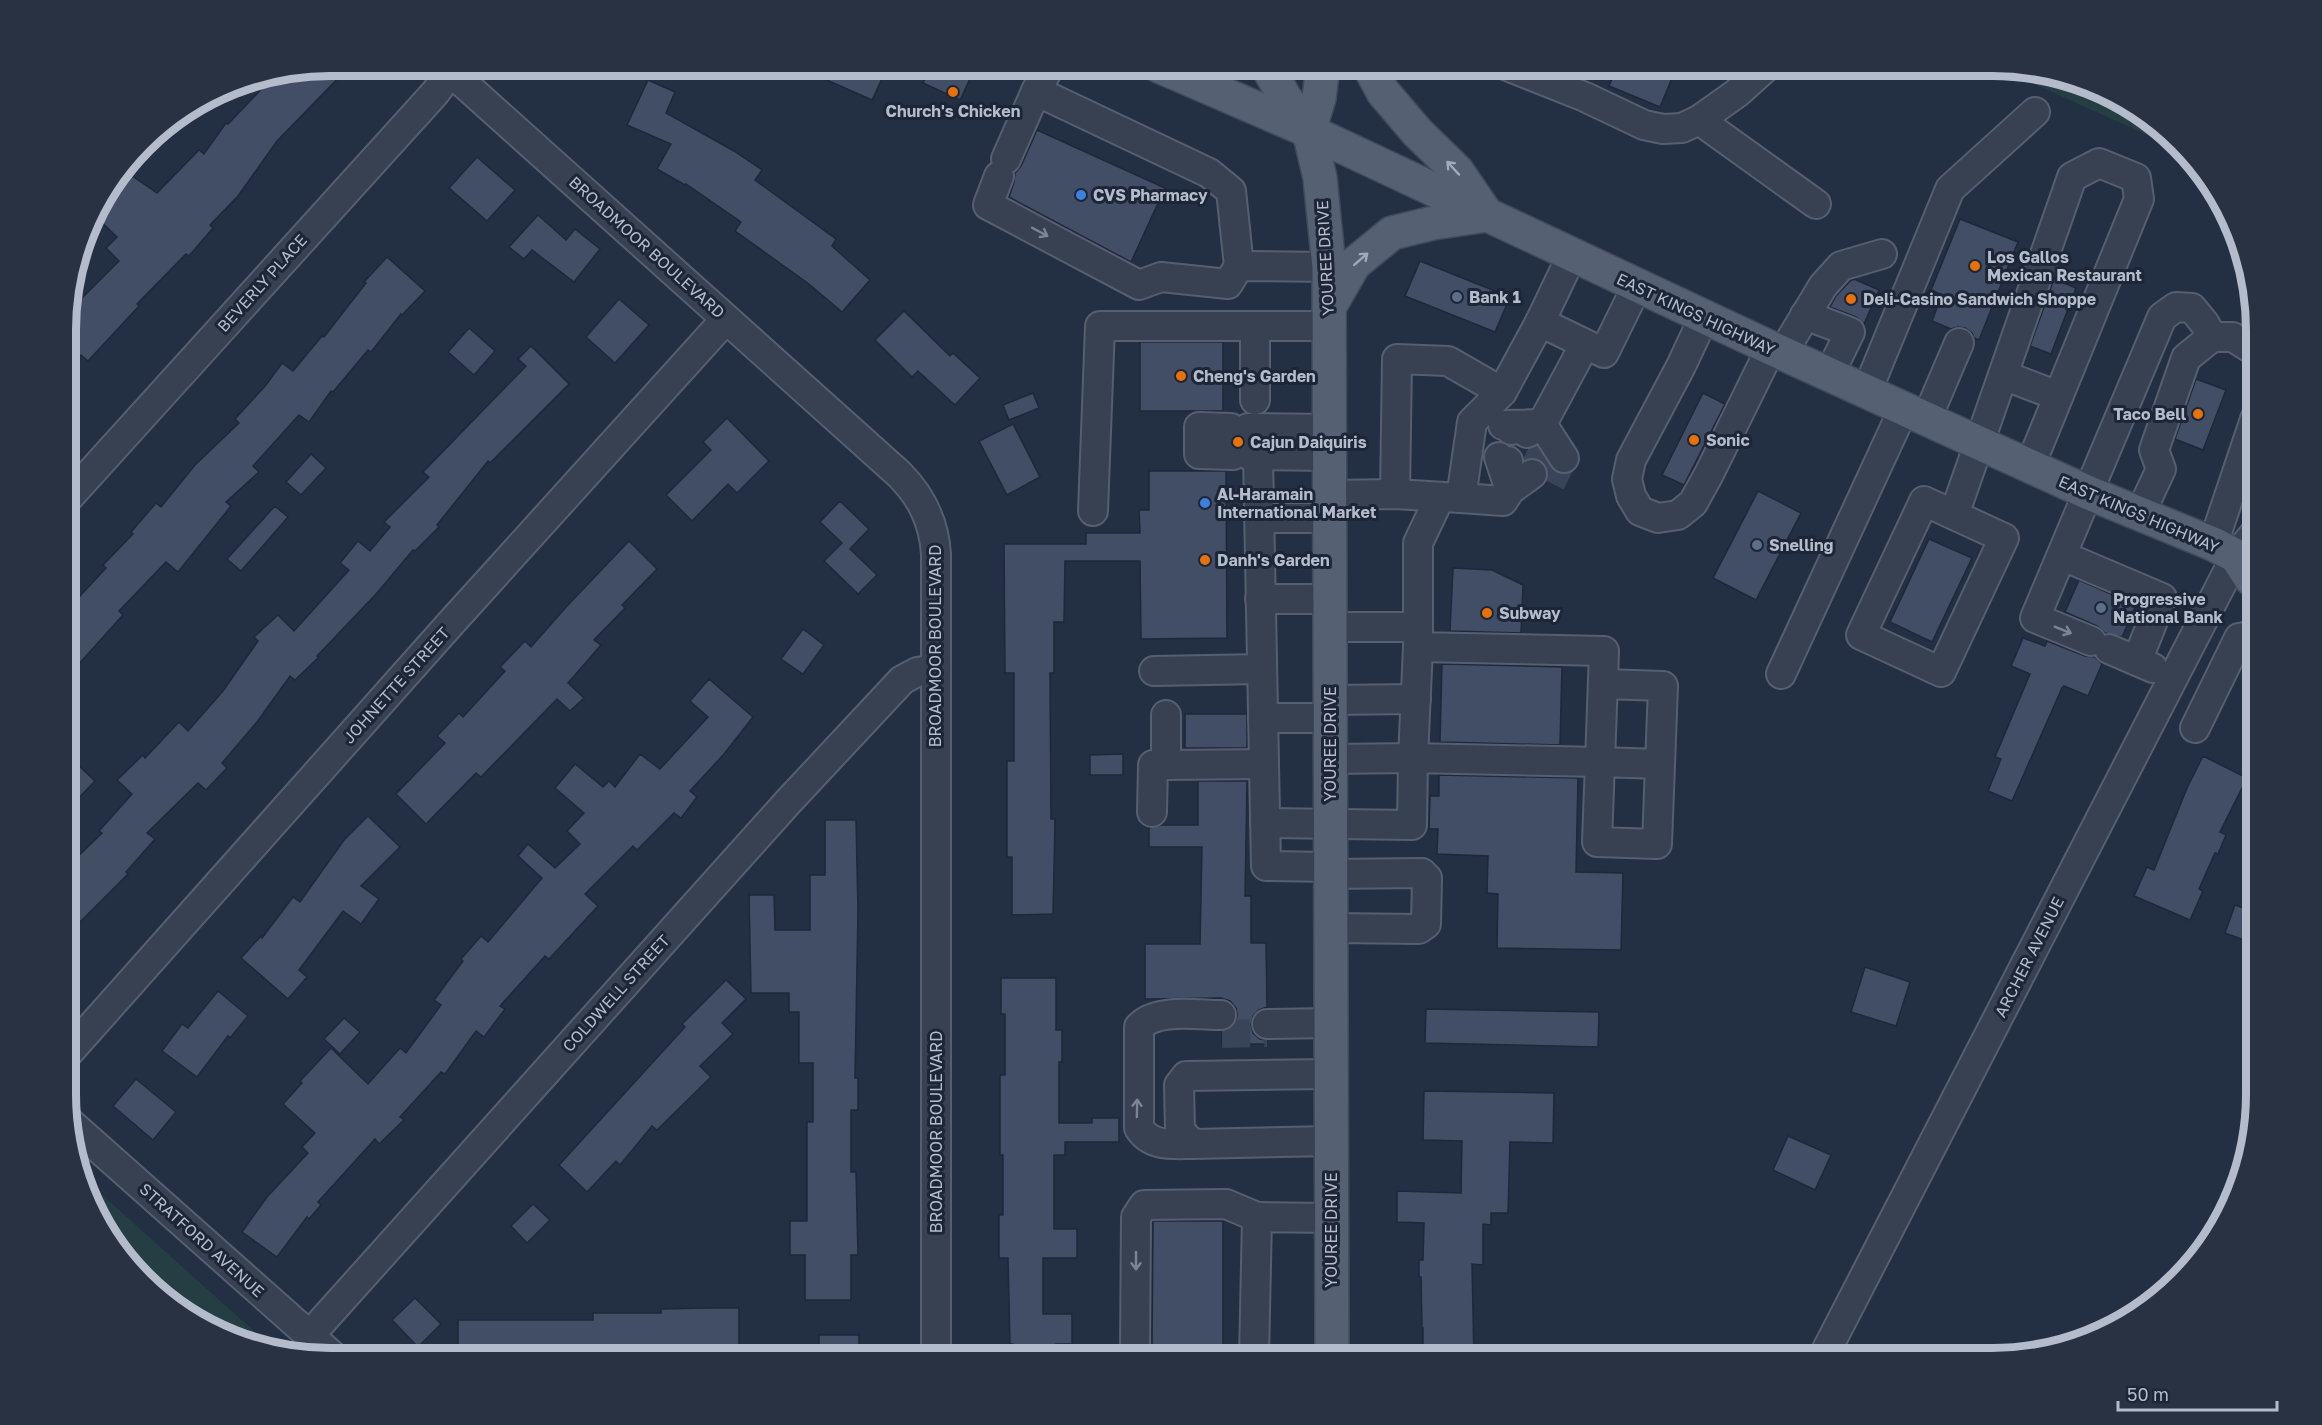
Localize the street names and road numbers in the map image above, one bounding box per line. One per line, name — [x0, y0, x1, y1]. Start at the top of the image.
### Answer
street label: BROADMOOR BOULEVARD — [565, 172, 729, 322]
street label: YOUREE DRIVE — [1312, 200, 1338, 316]
street label: BEVERLY PLACE — [213, 230, 311, 336]
street label: EAST KINGS HIGHWAY — [1614, 268, 1779, 360]
street label: EAST KINGS HIGHWAY — [2056, 471, 2223, 557]
street label: BROADMOOR BOULEVARD — [925, 545, 945, 747]
street label: JOHNETTE STREET — [338, 623, 454, 747]
street label: YOUREE DRIVE — [1320, 686, 1340, 802]
street label: ARCHER AVENUE — [1990, 893, 2068, 1021]
street label: COLDWELL STREET — [558, 930, 674, 1056]
street label: BROADMOOR BOULEVARD — [926, 1031, 946, 1233]
street label: YOUREE DRIVE — [1321, 1172, 1341, 1288]
street label: STRATFORD AVENUE — [135, 1179, 269, 1301]

